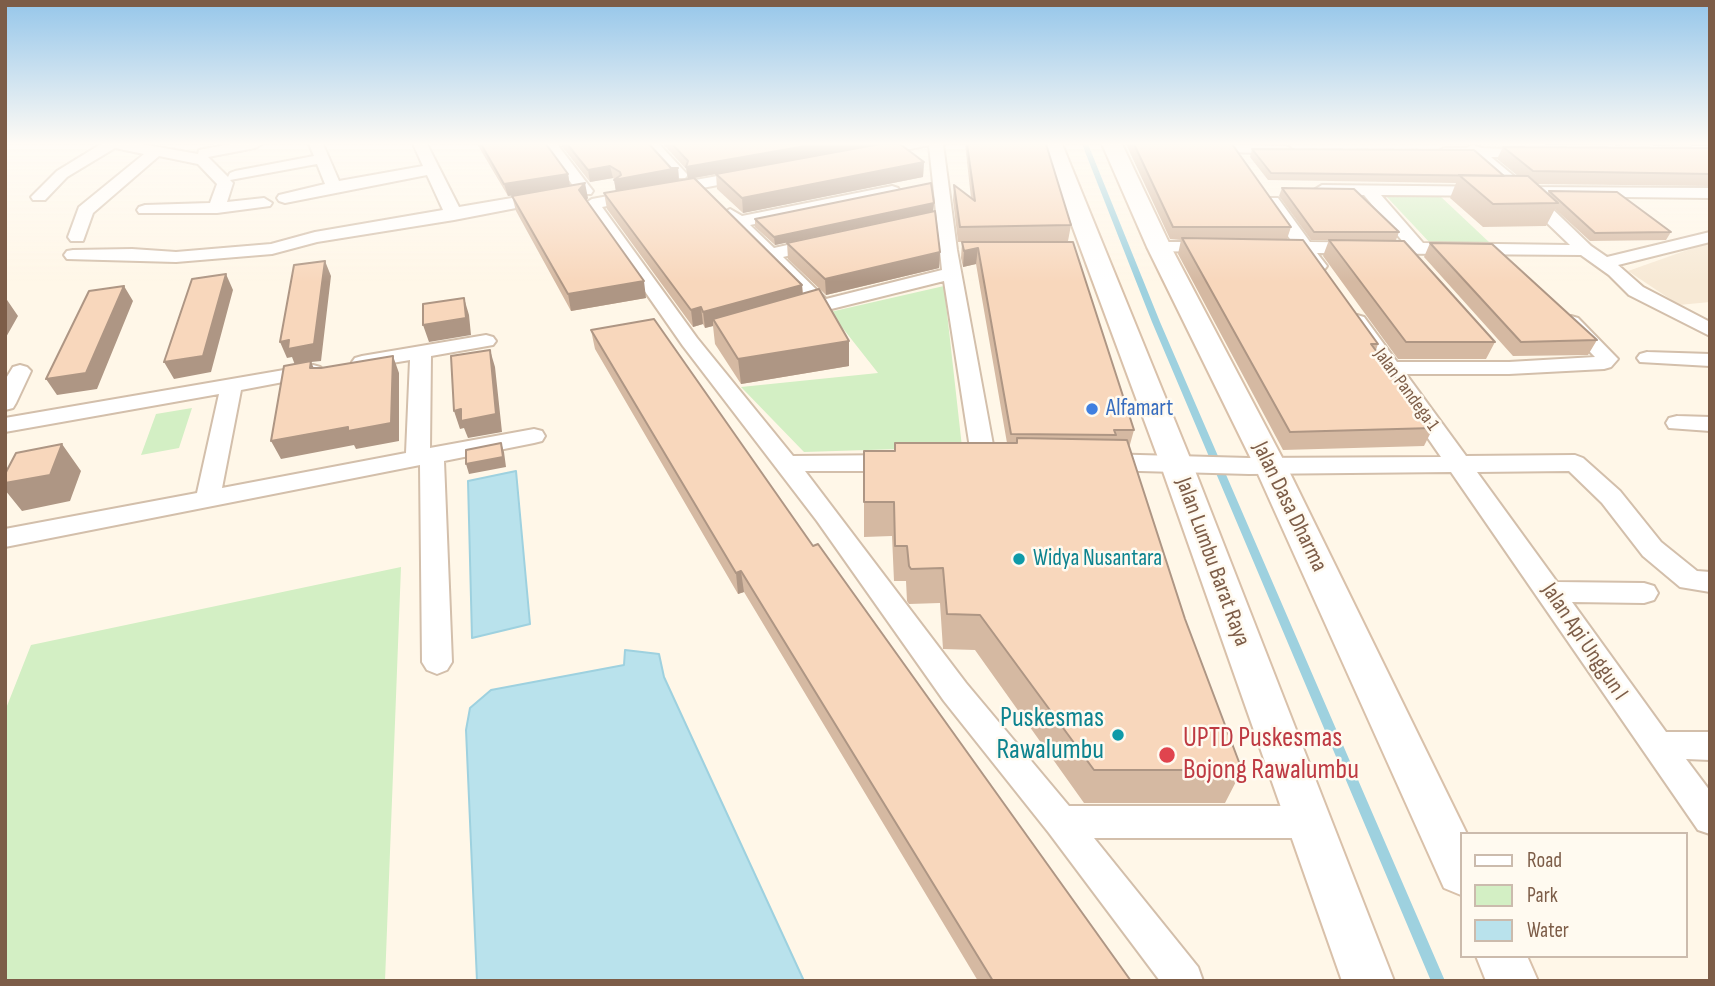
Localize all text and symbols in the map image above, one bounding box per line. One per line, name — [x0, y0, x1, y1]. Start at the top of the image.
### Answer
street label: Jalan Pandega 1 — [1368, 344, 1444, 436]
place label: Alfamart — [1106, 395, 1173, 423]
marker: Alfamart — [1084, 401, 1100, 417]
street label: Jalan Dasa Dharma — [1246, 438, 1332, 576]
street label: Jalan Lumbu Barat Raya — [1169, 474, 1255, 650]
place label: Widya Nusantara — [1033, 545, 1162, 573]
marker: Widya Nusantara — [1011, 551, 1027, 567]
street label: Jalan Api Unggun I — [1535, 578, 1633, 706]
place label: Puskesmas Rawalumbu — [996, 702, 1104, 768]
place label: UPTD Puskesmas Bojong Rawalumbu — [1183, 722, 1359, 788]
marker: Puskesmas Rawalumbu — [1110, 727, 1126, 743]
marker: UPTD Puskesmas Bojong Rawalumbu — [1157, 745, 1177, 765]
legend — [1460, 832, 1687, 958]
text: Road — [1527, 848, 1562, 873]
text: Park — [1527, 883, 1558, 908]
text: Water — [1527, 918, 1569, 943]

